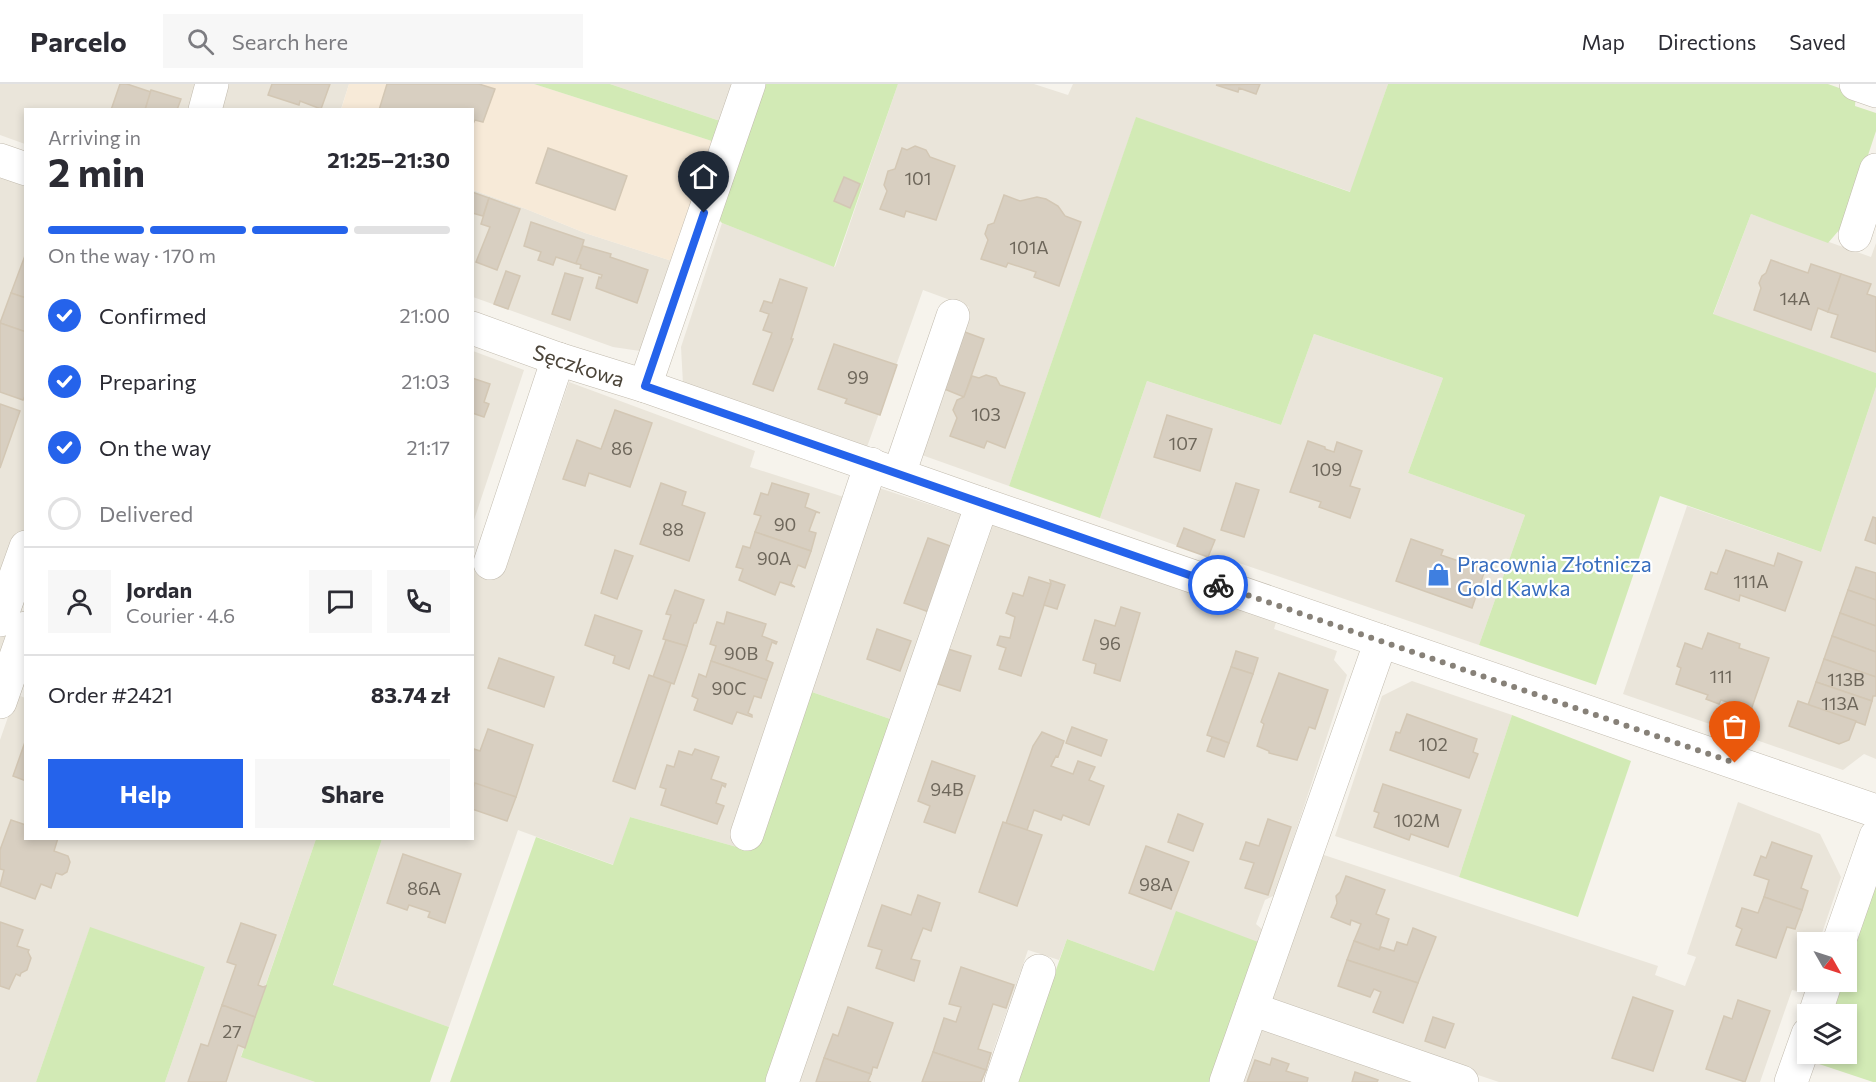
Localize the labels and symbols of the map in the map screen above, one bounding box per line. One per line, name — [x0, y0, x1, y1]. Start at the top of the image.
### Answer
pin — [678, 151, 729, 213]
house number: 101 — [904, 167, 932, 189]
house number: 101A — [1009, 236, 1049, 258]
house number: 14A — [1780, 287, 1810, 309]
street label: Sęczkowa — [530, 338, 628, 392]
house number: 99 — [847, 366, 869, 388]
house number: 103 — [971, 403, 1001, 425]
house number: 107 — [1169, 432, 1197, 454]
house number: 86 — [611, 437, 633, 459]
house number: 109 — [1312, 458, 1342, 480]
house number: 90 — [774, 513, 796, 535]
house number: 88 — [662, 518, 684, 540]
house number: 90A — [757, 547, 791, 569]
place label: Pracownia Złotnicza Gold Kawka — [1457, 551, 1652, 600]
courier — [1188, 555, 1248, 615]
shop icon: Pracownia Złotnicza Gold Kawka — [1426, 562, 1452, 588]
house number: 111A — [1733, 570, 1769, 592]
house number: 96 — [1099, 632, 1121, 654]
house number: 90B — [724, 642, 758, 664]
house number: 111 — [1709, 665, 1733, 687]
house number: 113B — [1827, 668, 1865, 690]
house number: 90C — [711, 677, 747, 699]
house number: 113A — [1821, 692, 1859, 714]
pin — [1709, 701, 1760, 763]
house number: 102 — [1418, 733, 1448, 755]
house number: 94B — [930, 778, 964, 800]
house number: 102M — [1394, 809, 1440, 831]
house number: 98A — [1139, 873, 1173, 895]
house number: 86A — [407, 877, 441, 899]
north arrow — [1797, 932, 1857, 992]
house number: 27 — [222, 1020, 242, 1042]

